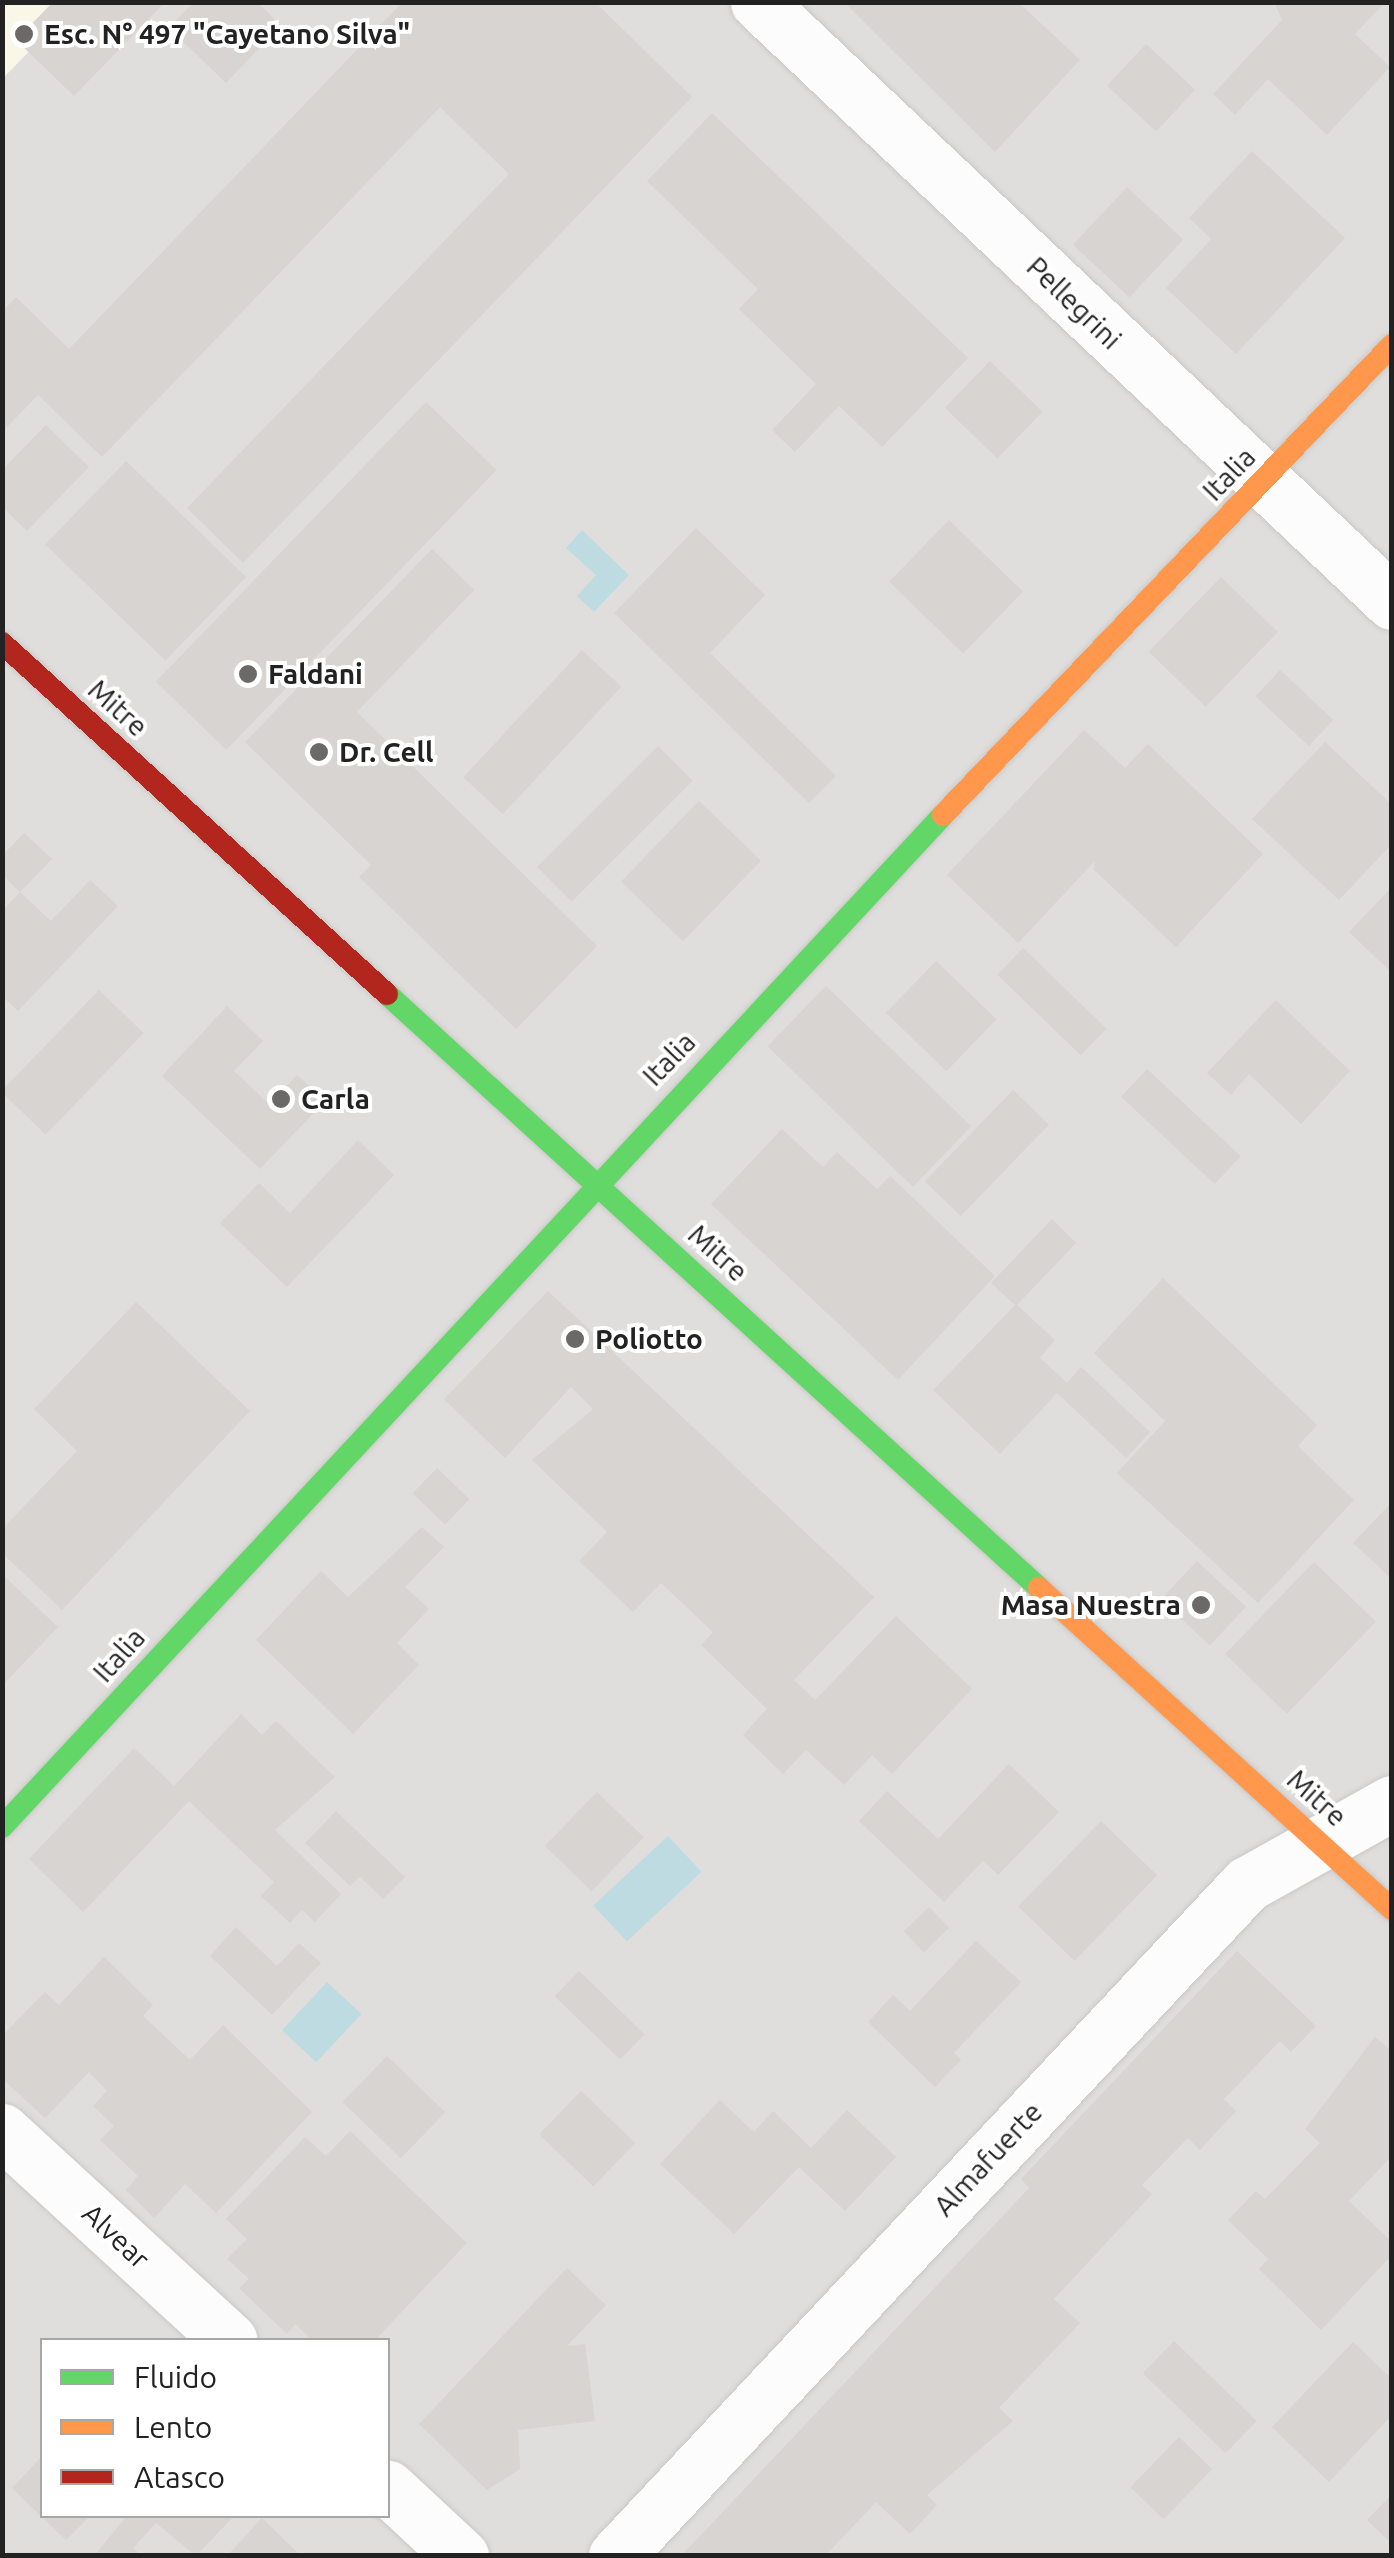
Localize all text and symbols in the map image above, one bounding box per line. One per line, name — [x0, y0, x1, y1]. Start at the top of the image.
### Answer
place label: Esc. N° 497 "Cayetano Silva" — [44, 17, 410, 51]
marker: Esc. N° 497 "Cayetano Silva" — [13, 23, 35, 45]
street label: Pellegrini — [1020, 250, 1128, 356]
street label: Italia — [1196, 440, 1262, 508]
place label: Faldani — [268, 657, 363, 691]
marker: Faldani — [237, 663, 259, 685]
street label: Mitre — [81, 673, 155, 743]
place label: Dr. Cell — [339, 735, 434, 769]
marker: Dr. Cell — [308, 741, 330, 763]
street label: Italia — [636, 1025, 702, 1093]
place label: Carla — [301, 1082, 370, 1116]
marker: Carla — [270, 1088, 292, 1110]
street label: Mitre — [681, 1218, 755, 1288]
place label: Poliotto — [595, 1322, 703, 1356]
marker: Poliotto — [564, 1328, 586, 1350]
place label: Masa Nuestra — [1001, 1588, 1181, 1622]
marker: Masa Nuestra — [1190, 1594, 1212, 1616]
street label: Italia — [86, 1621, 152, 1689]
street label: Mitre — [1280, 1763, 1354, 1833]
street label: Almafuerte — [927, 2095, 1049, 2223]
street label: Alvear — [75, 2197, 157, 2275]
legend — [40, 2338, 390, 2518]
text: Fluido — [134, 2360, 217, 2394]
text: Lento — [134, 2410, 212, 2444]
text: Atasco — [134, 2460, 225, 2494]

